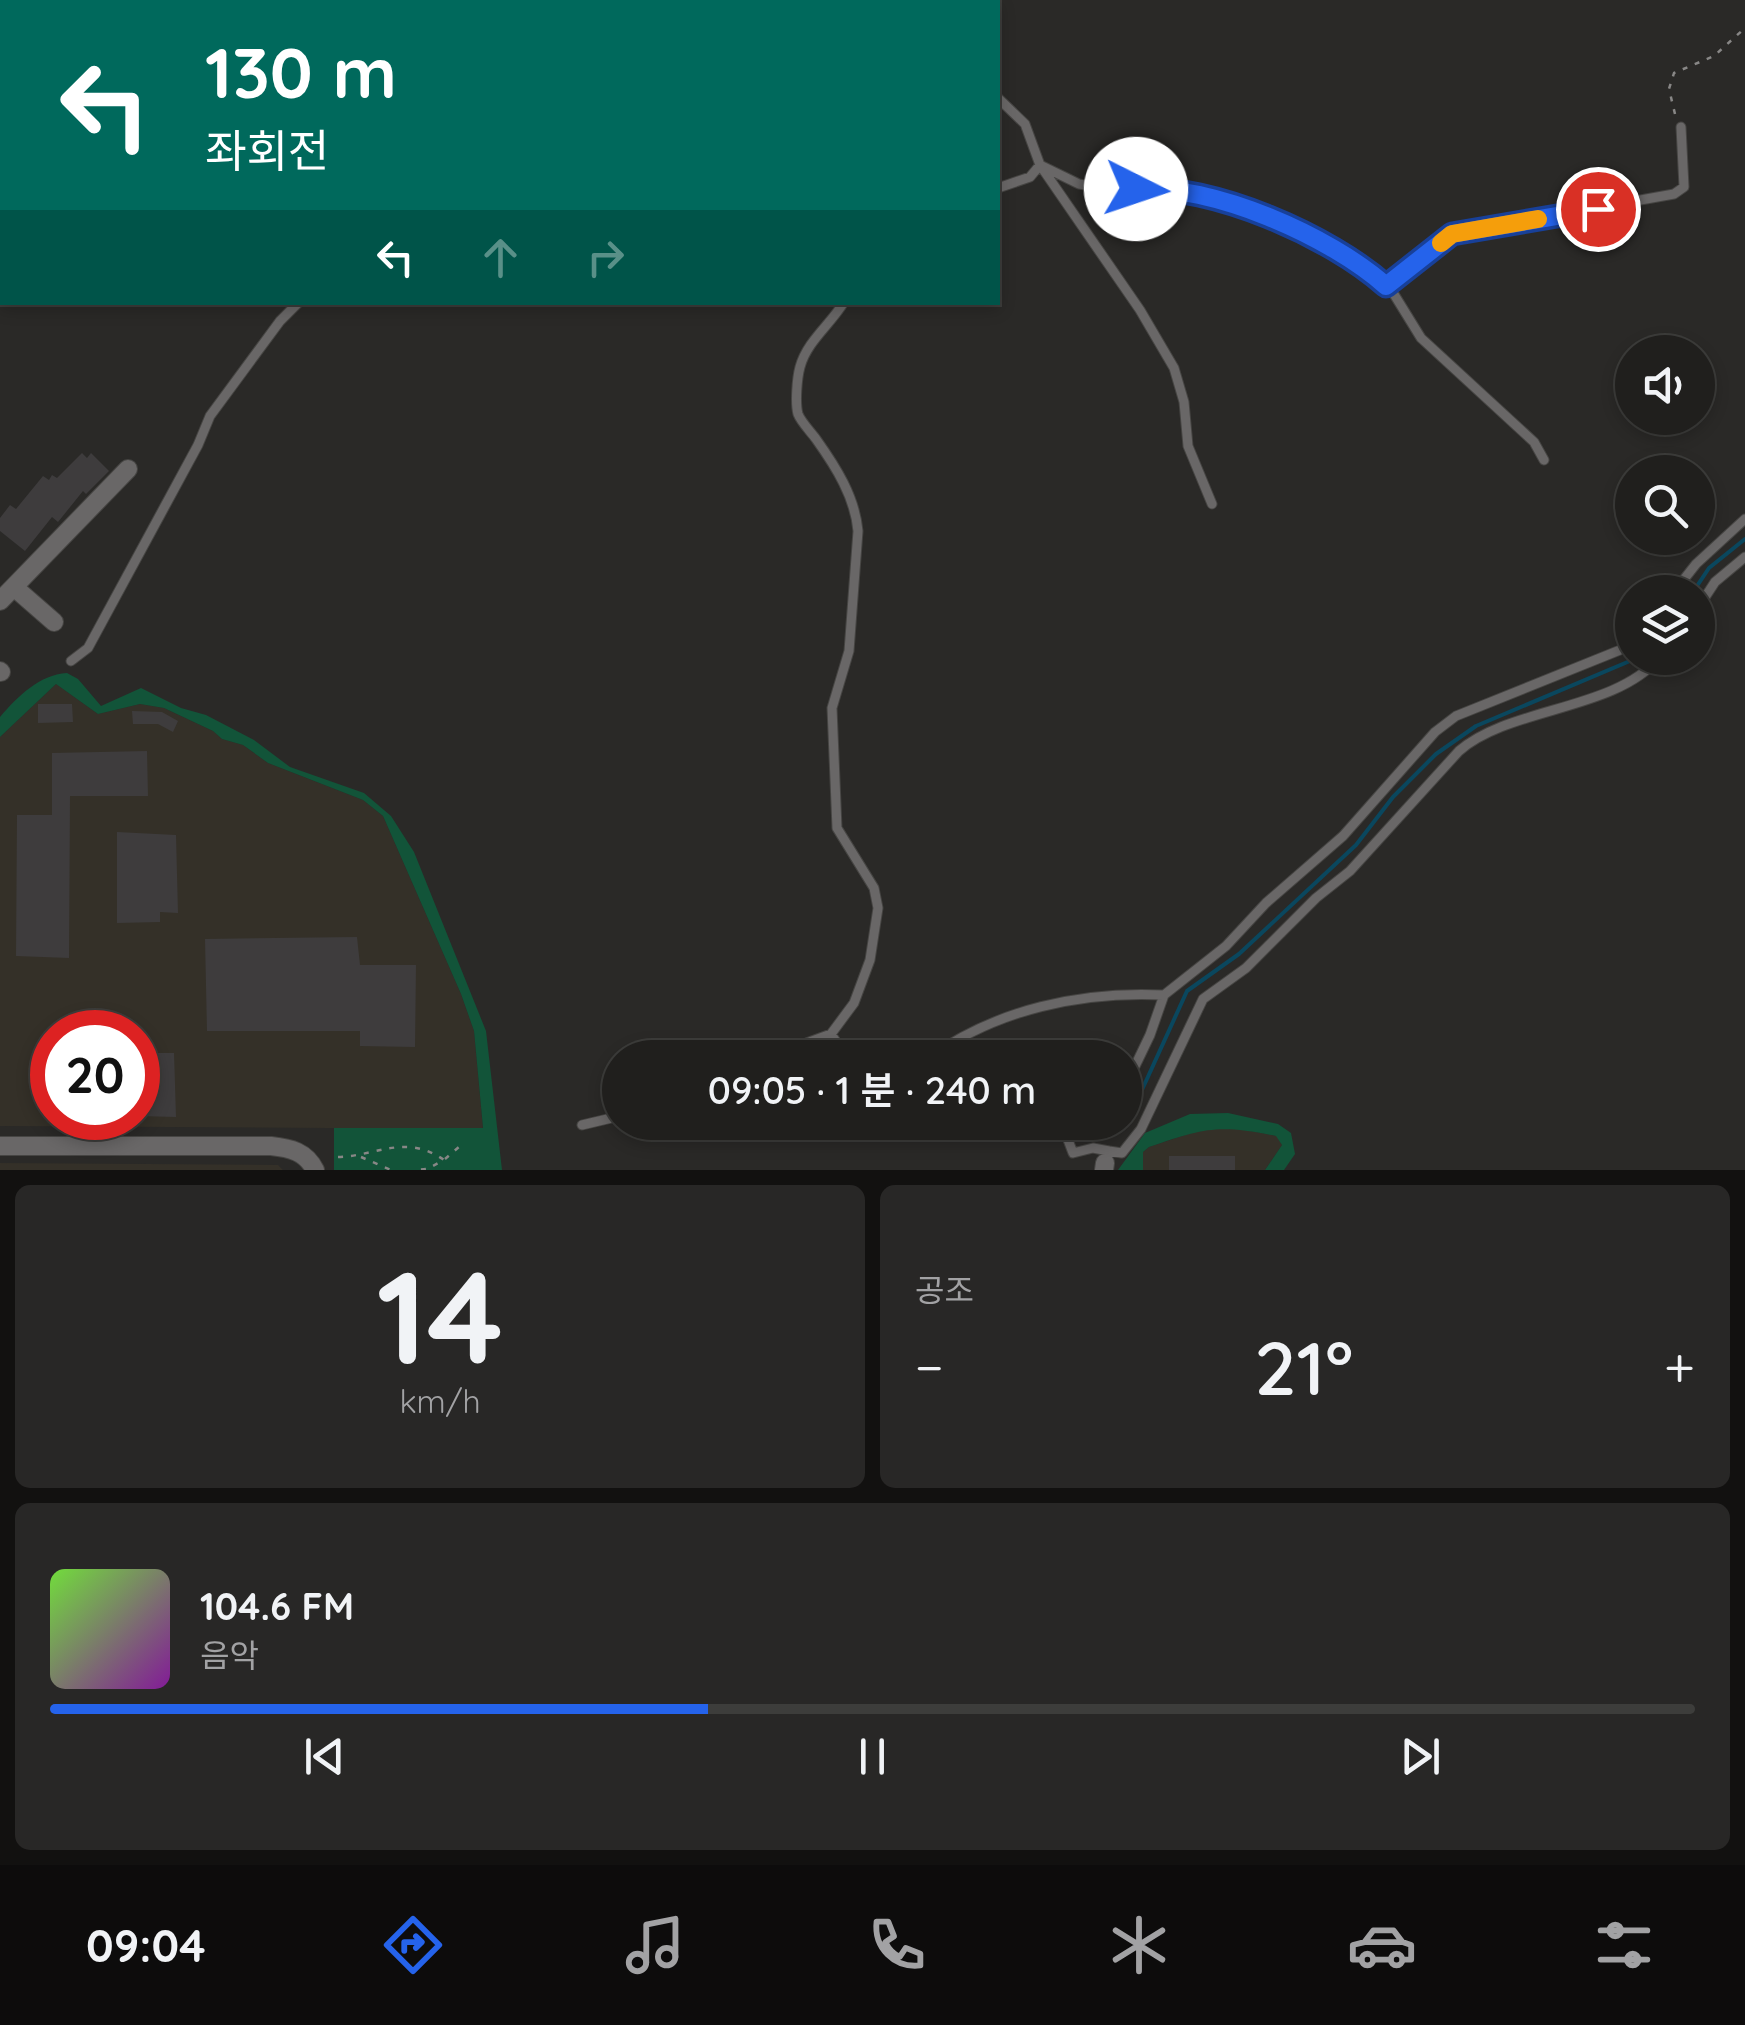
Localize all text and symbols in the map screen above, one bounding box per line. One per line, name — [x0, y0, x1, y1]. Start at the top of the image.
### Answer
text: 130 m — [205, 28, 397, 116]
icon: left — [40, 40, 170, 170]
text: 좌회전 — [205, 122, 329, 178]
position arrow — [1084, 137, 1188, 241]
pin — [1556, 167, 1641, 252]
icon: arrive — [1571, 182, 1626, 237]
icon: left — [368, 230, 423, 285]
icon: ahead — [473, 230, 528, 285]
icon: right — [578, 230, 633, 285]
map controls — [1615, 335, 1715, 675]
button: sound — [1615, 335, 1715, 435]
button: search — [1615, 455, 1715, 555]
button: layers — [1615, 575, 1715, 675]
speed limit sign: 20 — [30, 1010, 160, 1140]
text: 09:05 · 1 분 · 240 m — [708, 1066, 1036, 1114]
text: 14 — [376, 1234, 504, 1397]
text: 공조 — [915, 1270, 974, 1310]
text: 21° — [1254, 1320, 1353, 1414]
text: − — [915, 1332, 944, 1401]
text: + — [1664, 1332, 1695, 1401]
text: km/h — [399, 1381, 481, 1421]
text: 104.6 FM — [200, 1582, 354, 1630]
text: 음악 — [200, 1635, 259, 1675]
icon: previous — [297, 1729, 352, 1784]
icon: pause — [845, 1729, 900, 1784]
icon: next — [1393, 1729, 1448, 1784]
icon: directions — [378, 1910, 448, 1980]
icon: music — [620, 1910, 690, 1980]
icon: phone — [862, 1910, 932, 1980]
icon: climate — [1104, 1910, 1174, 1980]
icon: car — [1347, 1910, 1417, 1980]
icon: filters — [1589, 1910, 1659, 1980]
text: 09:04 — [86, 1917, 206, 1973]

